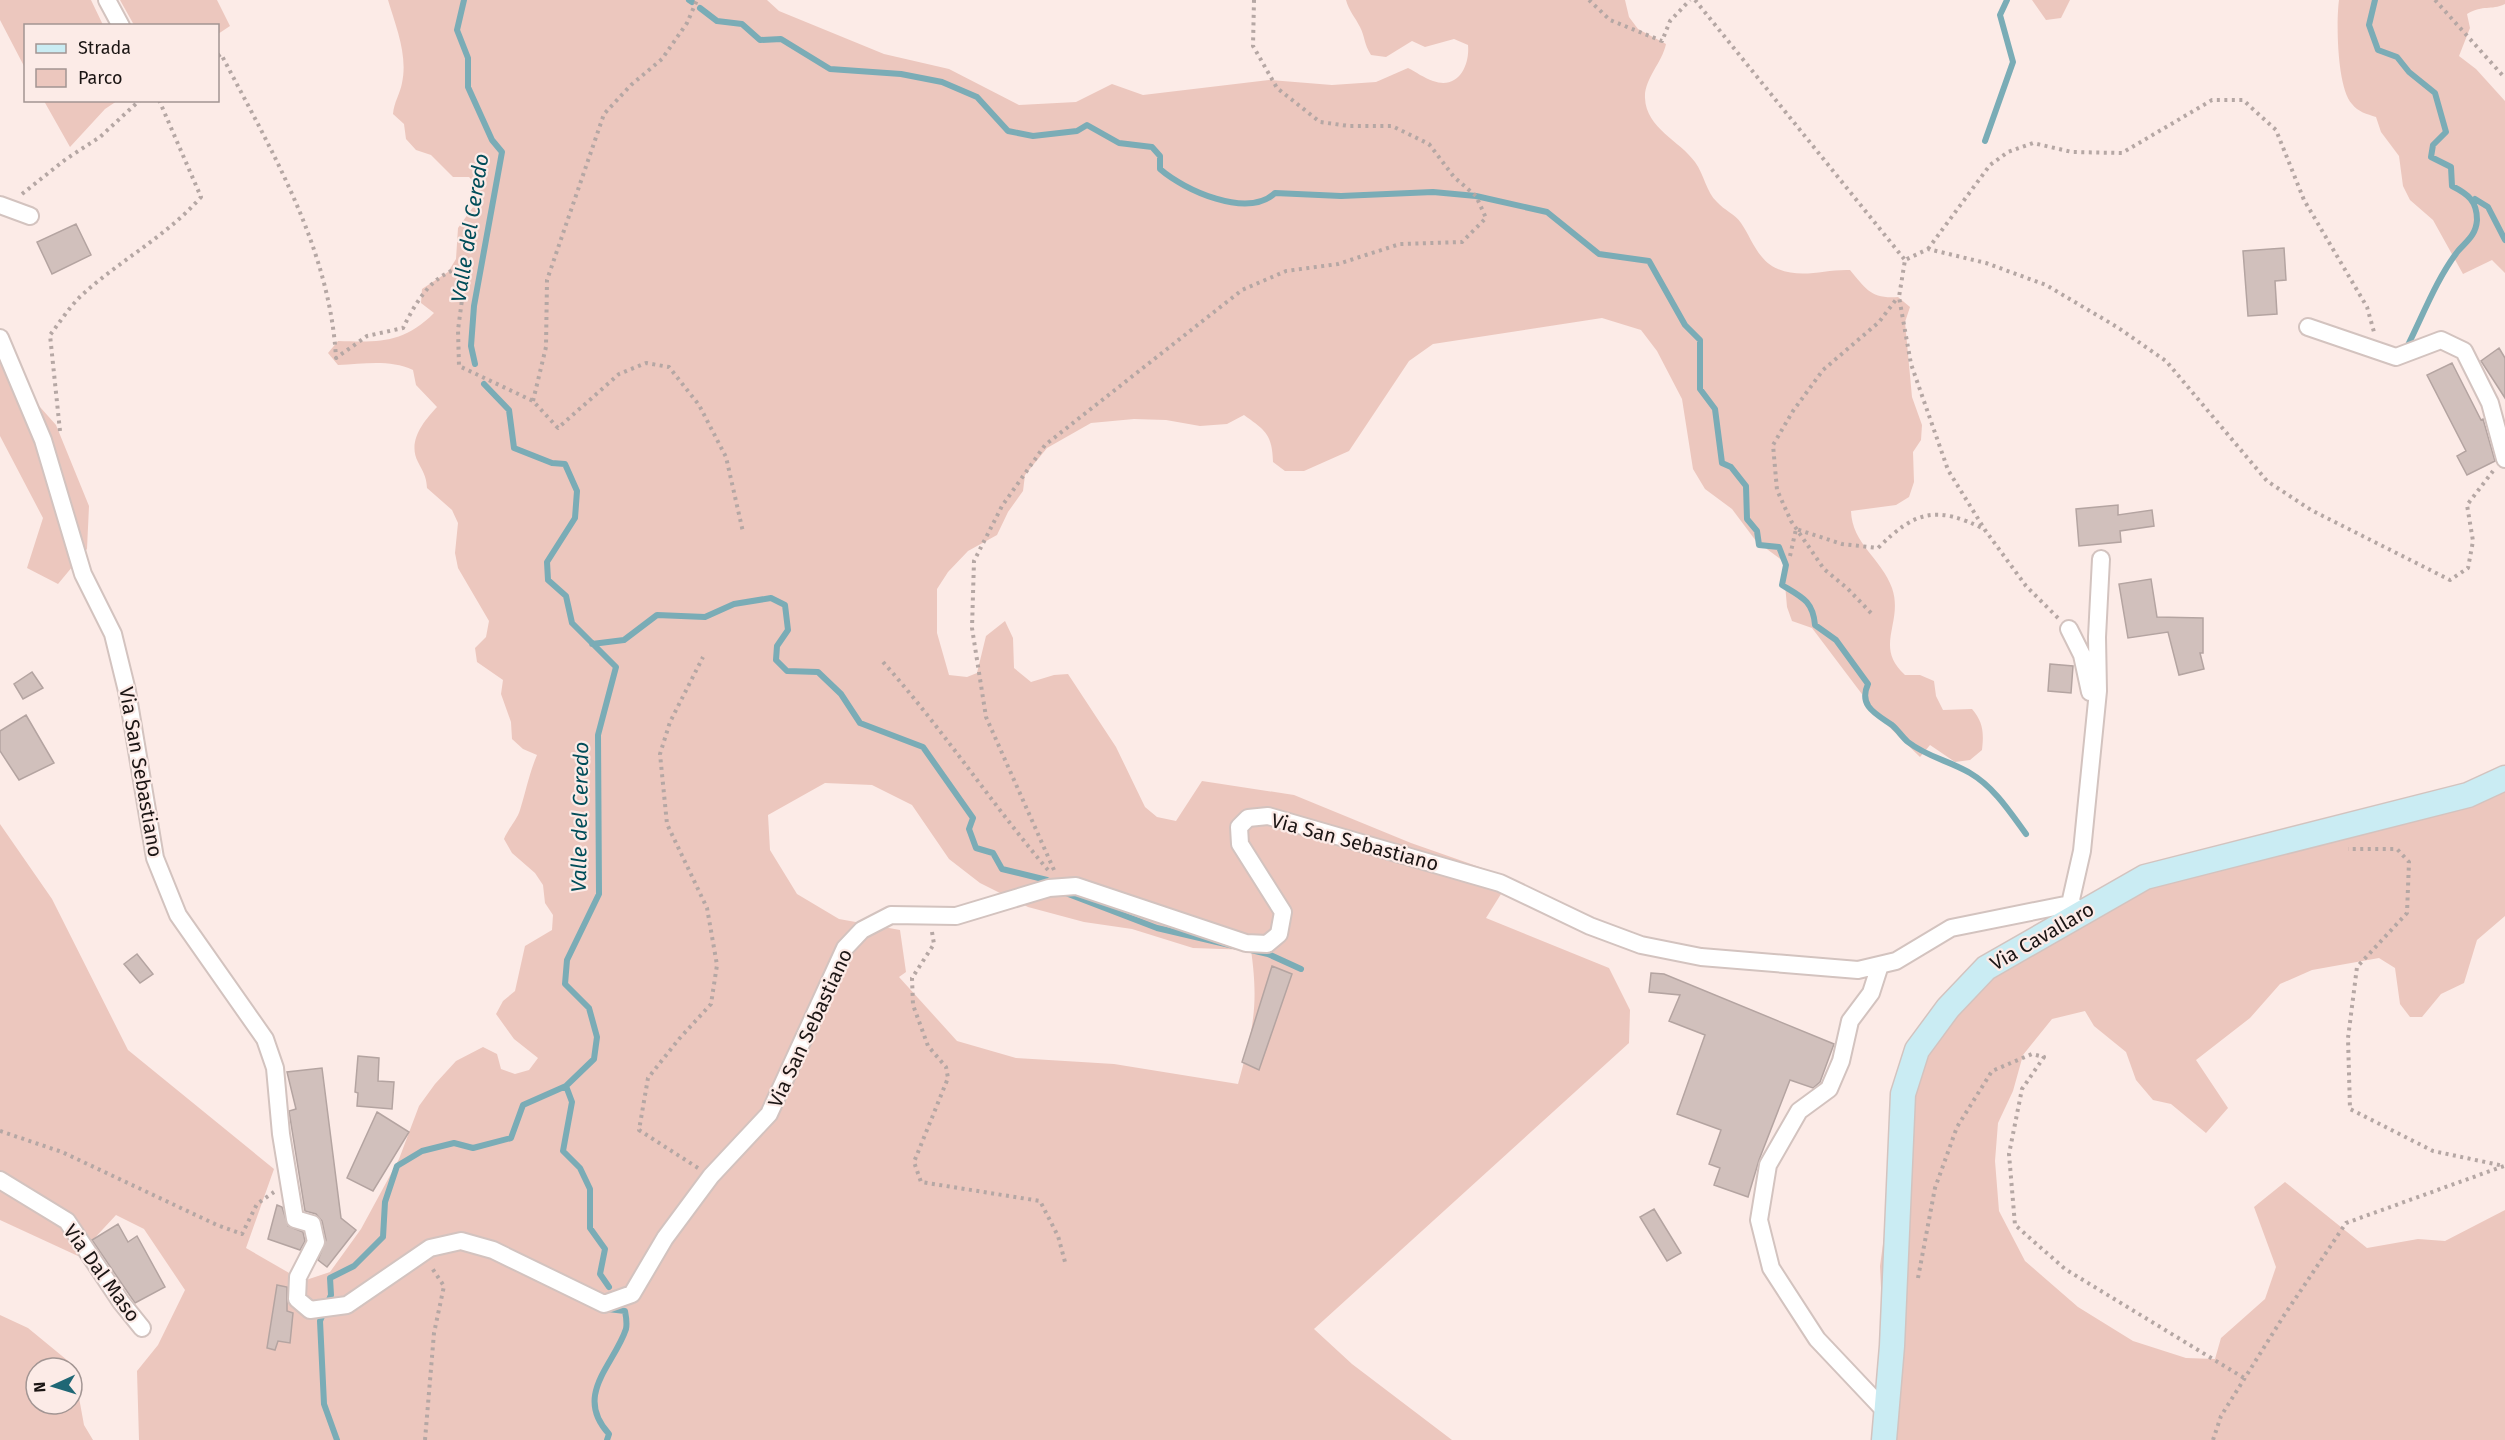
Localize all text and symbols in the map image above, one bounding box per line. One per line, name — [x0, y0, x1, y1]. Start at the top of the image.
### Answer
legend — [24, 24, 219, 102]
text: Strada — [78, 37, 131, 59]
text: Parco — [78, 67, 122, 89]
water label: Valle del Ceredo — [445, 152, 495, 304]
street label: Via San Sebastiano — [114, 685, 168, 859]
water label: Valle del Ceredo — [566, 741, 594, 893]
street label: Via San Sebastiano — [1269, 808, 1441, 876]
street label: Via Cavallaro — [1986, 897, 2098, 975]
street label: Via San Sebastiano — [763, 945, 857, 1111]
street label: Via Dal Maso — [59, 1220, 145, 1326]
north arrow — [24, 1356, 84, 1416]
text: N — [30, 1381, 49, 1393]

